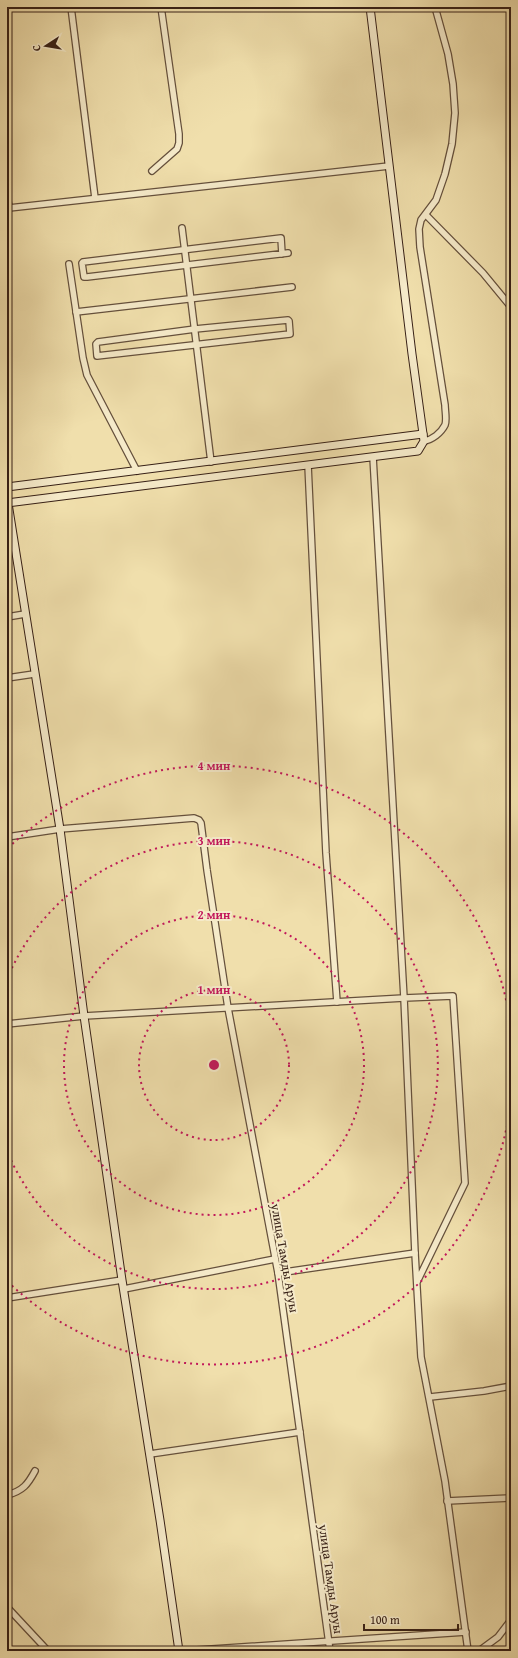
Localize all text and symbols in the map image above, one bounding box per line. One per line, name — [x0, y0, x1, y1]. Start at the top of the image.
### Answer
north arrow — [26, 26, 66, 66]
text: С — [28, 43, 45, 53]
text: 4 мин — [198, 757, 231, 774]
text: 3 мин — [198, 832, 231, 849]
text: 2 мин — [198, 906, 231, 923]
text: 1 мин — [198, 981, 231, 998]
centre of rings — [207, 1058, 221, 1072]
street label: улица Тамды Аруы — [266, 1201, 304, 1314]
street label: улица Тамды Аруы — [314, 1522, 348, 1635]
scale bar — [364, 1606, 458, 1632]
text: 100 m — [370, 1611, 400, 1628]

